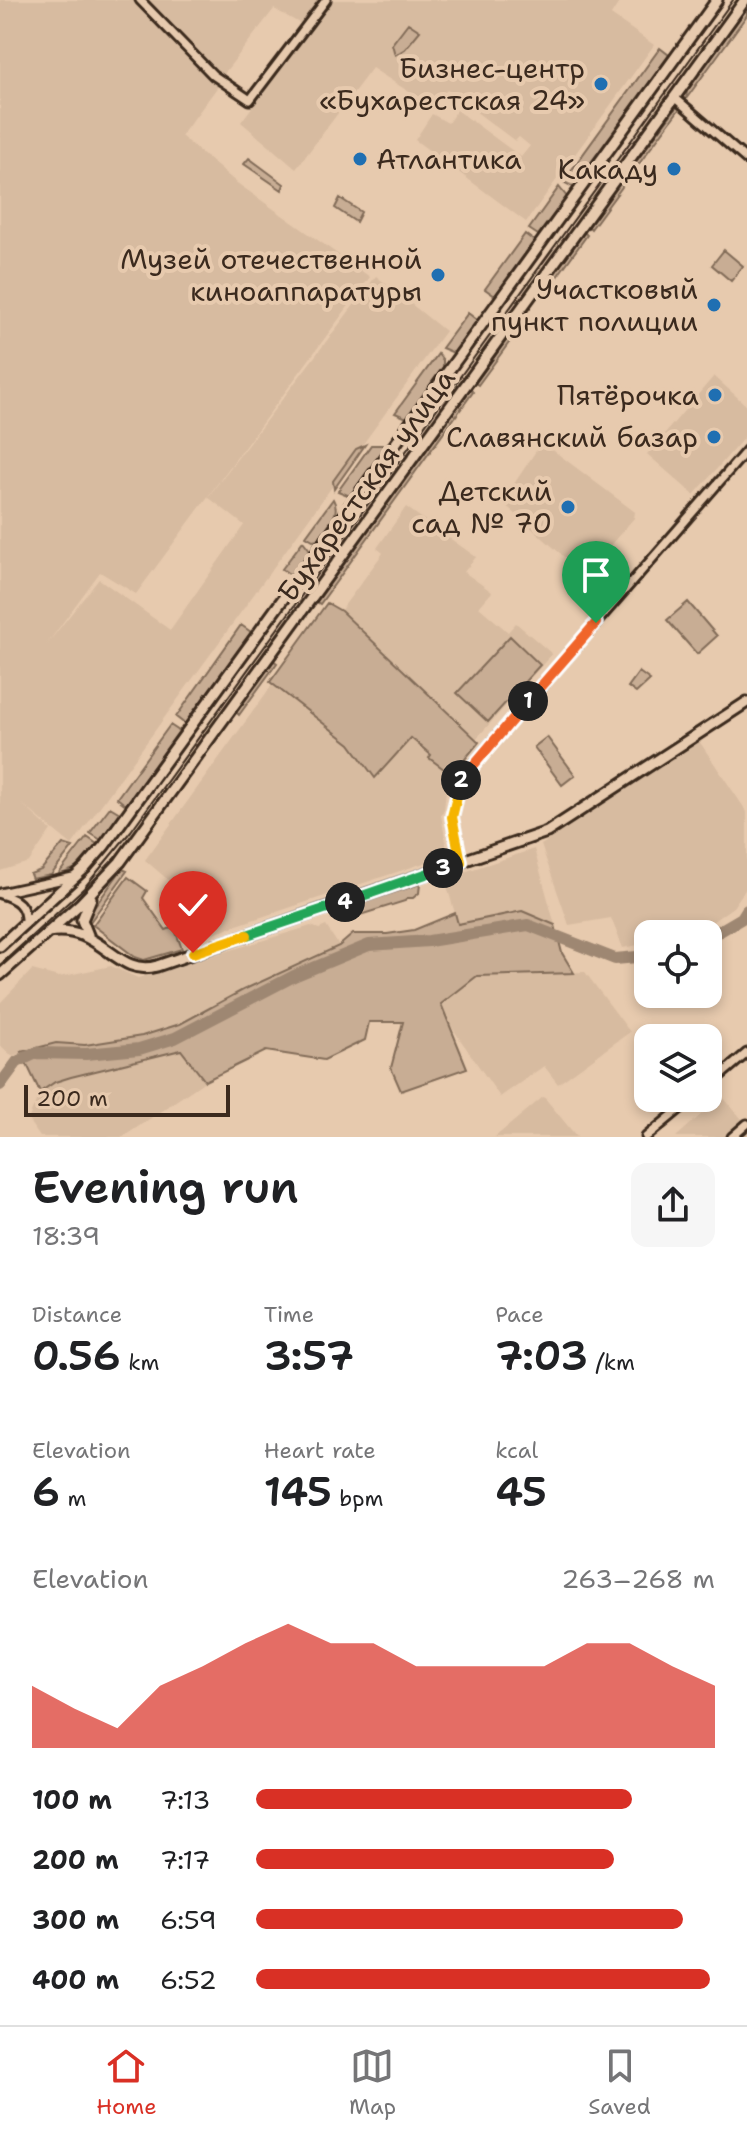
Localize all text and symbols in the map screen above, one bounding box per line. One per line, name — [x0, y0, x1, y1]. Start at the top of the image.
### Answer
place label: Бизнес-центр «Бухарестская 24» — [319, 49, 585, 119]
marker: Бизнес-центр «Бухарестская 24» — [592, 75, 610, 93]
place label: Атлантика — [376, 140, 522, 178]
marker: Атлантика — [351, 150, 369, 168]
place label: Какаду — [558, 150, 658, 188]
marker: Какаду — [665, 160, 683, 178]
place label: Музей отечественной киноаппаратуры — [120, 240, 422, 310]
marker: Музей отечественной киноаппаратуры — [429, 266, 447, 284]
place label: Участковый пункт полиции — [491, 270, 698, 340]
marker: Участковый пункт полиции — [705, 296, 723, 314]
street label: Бухарестская улица — [269, 361, 463, 609]
place label: Пятёрочка — [557, 376, 699, 414]
marker: Пятёрочка — [706, 386, 724, 404]
place label: Славянский базар — [446, 418, 698, 456]
marker: Славянский базар — [705, 428, 723, 446]
place label: Детский сад № 70 — [411, 472, 552, 542]
marker: Детский сад № 70 — [559, 498, 577, 516]
pin — [562, 541, 630, 623]
icon: arrive — [574, 553, 618, 597]
pin: 1 — [508, 681, 548, 721]
text: 1 — [523, 686, 533, 715]
pin: 2 — [441, 760, 481, 800]
text: 2 — [453, 765, 469, 794]
pin: 3 — [423, 848, 463, 888]
text: 3 — [435, 853, 451, 882]
pin — [159, 871, 227, 953]
pin: 4 — [325, 882, 365, 922]
icon: check — [171, 883, 215, 927]
text: 4 — [337, 887, 353, 916]
map controls — [634, 920, 722, 1112]
button: locate — [634, 920, 722, 1008]
button: layers — [634, 1024, 722, 1112]
scale bar — [24, 1081, 230, 1117]
text: 200 m — [36, 1084, 108, 1113]
text: Evening run — [32, 1158, 299, 1217]
button: share — [631, 1163, 715, 1247]
text: 18:39 — [32, 1218, 100, 1253]
text: Distance — [32, 1300, 122, 1329]
text: Time — [264, 1300, 314, 1329]
text: Pace — [495, 1300, 544, 1329]
text: 0.56 — [32, 1329, 121, 1383]
text: 3:57 — [264, 1329, 354, 1383]
text: 7:03 — [495, 1329, 588, 1383]
text: km — [121, 1348, 159, 1377]
text: /km — [588, 1348, 635, 1377]
text: Elevation — [32, 1436, 130, 1465]
text: Heart rate — [264, 1436, 376, 1465]
text: kcal — [495, 1436, 538, 1465]
text: 6 — [32, 1465, 60, 1519]
text: 145 — [264, 1465, 332, 1519]
text: 45 — [495, 1465, 547, 1519]
text: m — [60, 1484, 86, 1513]
text: bpm — [332, 1484, 384, 1513]
text: Elevation — [32, 1561, 148, 1596]
text: 263–268 m — [561, 1561, 715, 1596]
text: 100 m — [32, 1782, 112, 1817]
text: 7:13 — [160, 1782, 210, 1817]
text: 200 m — [32, 1842, 119, 1877]
text: 7:17 — [160, 1842, 210, 1877]
text: 300 m — [32, 1902, 119, 1937]
text: 6:59 — [160, 1902, 217, 1937]
text: 400 m — [32, 1962, 119, 1997]
text: 6:52 — [160, 1962, 217, 1997]
tab: Home — [96, 2044, 157, 2121]
tab: Map — [349, 2044, 396, 2121]
tab: Saved — [588, 2044, 651, 2121]

